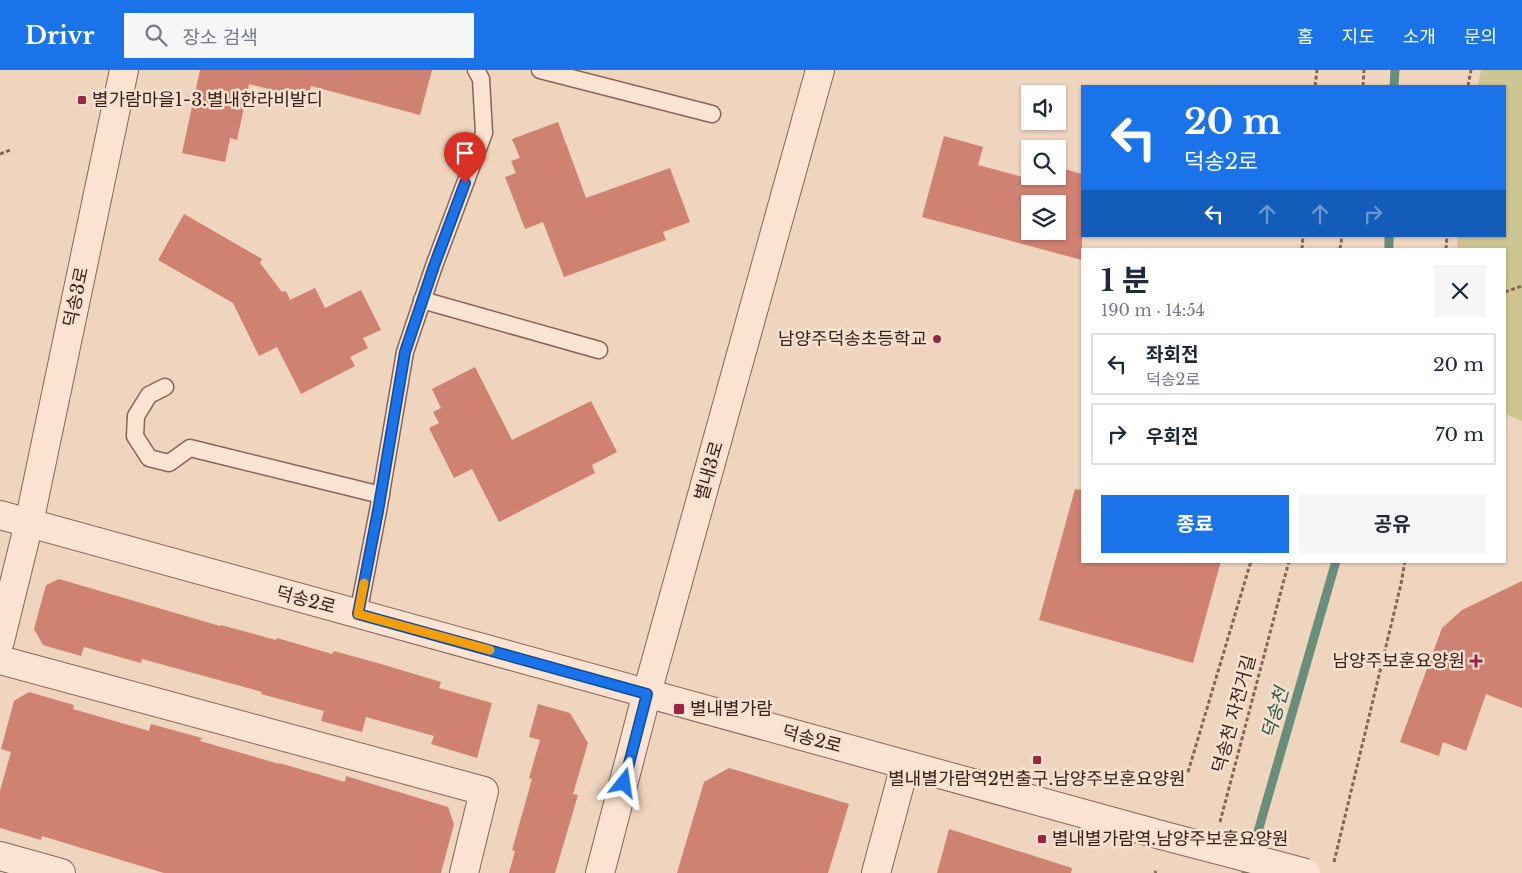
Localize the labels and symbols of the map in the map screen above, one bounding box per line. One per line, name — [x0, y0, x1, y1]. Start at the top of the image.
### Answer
place label: 별가람마을1-3.별내한라비발디 — [92, 89, 323, 111]
marker: 별가람마을1-3.별내한라비발디 — [76, 94, 88, 106]
pin — [444, 132, 486, 183]
street label: 덕송3로 — [59, 265, 93, 329]
place label: 남양주덕송초등학교 — [778, 328, 927, 350]
marker: 남양주덕송초등학교 — [931, 333, 943, 345]
street label: 별내3로 — [690, 439, 728, 503]
street label: 덕송2로 — [274, 582, 338, 618]
place label: 남양주보훈요양원 — [1333, 650, 1465, 672]
street label: 덕송천 자전거길 — [1208, 653, 1260, 775]
marker: 남양주보훈요양원 — [1469, 654, 1483, 668]
water label: 덕송천 — [1257, 683, 1294, 741]
place label: 별내별가람 — [690, 698, 773, 720]
marker: 별내별가람 — [672, 702, 686, 716]
street label: 덕송2로 — [780, 721, 844, 757]
marker: 별내별가람역2번출구.남양주보훈요양원 — [1031, 754, 1043, 766]
position arrow — [597, 756, 649, 808]
place label: 별내별가람역2번출구.남양주보훈요양원 — [888, 768, 1186, 790]
place label: 별내별가람역.남양주보훈요양원 — [1052, 828, 1289, 850]
marker: 별내별가람역.남양주보훈요양원 — [1036, 833, 1048, 845]

